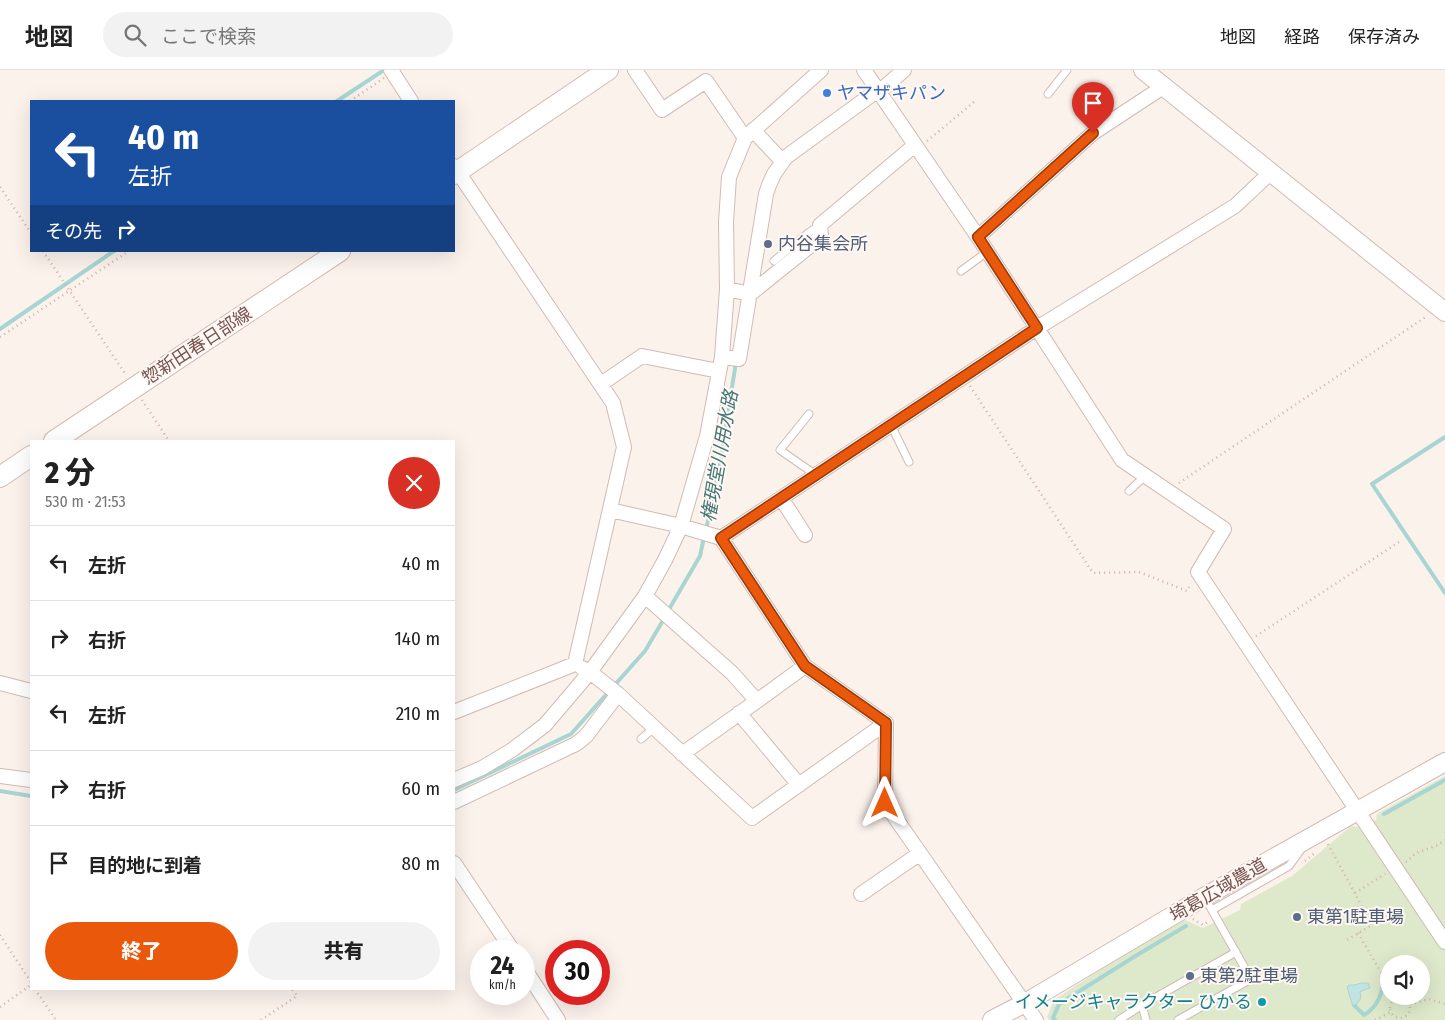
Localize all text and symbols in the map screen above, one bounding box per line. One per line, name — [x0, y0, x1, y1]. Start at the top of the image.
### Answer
search box — [103, 12, 453, 57]
icon: search — [121, 21, 149, 49]
text: 地図 — [25, 23, 73, 51]
text: ここで検索 — [161, 25, 256, 48]
text: 地図 — [1220, 26, 1256, 48]
text: 経路 — [1284, 26, 1320, 48]
text: 保存済み — [1348, 26, 1420, 48]
place label: ヤマザキパン — [837, 82, 946, 104]
pin — [1072, 82, 1114, 133]
marker: ヤマザキパン — [821, 87, 833, 99]
icon: arrive — [1079, 89, 1107, 117]
text: 40 m — [128, 116, 199, 158]
icon: left — [45, 120, 110, 185]
text: 左折 — [128, 163, 172, 190]
icon: right — [112, 215, 140, 243]
text: その先 — [45, 220, 102, 243]
place label: 内谷集会所 — [778, 233, 868, 255]
marker: 内谷集会所 — [762, 238, 774, 250]
street label: 惣新田春日部線 — [138, 302, 256, 390]
water label: 権現堂川用水路 — [697, 387, 743, 524]
text: 2 分 — [45, 455, 95, 491]
button: close — [388, 457, 440, 509]
text: 530 m · 21:53 — [45, 492, 126, 511]
icon: left — [45, 549, 73, 577]
text: 40 m — [402, 552, 440, 575]
text: 左折 — [88, 554, 126, 577]
icon: right — [45, 624, 73, 652]
text: 140 m — [394, 627, 440, 650]
text: 右折 — [88, 629, 126, 652]
icon: left — [45, 699, 73, 727]
text: 210 m — [396, 702, 440, 725]
text: 左折 — [88, 704, 126, 727]
icon: right — [45, 774, 73, 802]
position arrow — [858, 776, 910, 828]
text: 60 m — [402, 777, 440, 800]
text: 右折 — [88, 779, 126, 802]
icon: arrive — [45, 849, 73, 877]
text: 80 m — [402, 852, 440, 875]
street label: 埼葛広域農道 — [1166, 853, 1270, 927]
text: 目的地に到着 — [88, 854, 202, 877]
place label: 東第1駐車場 — [1307, 906, 1404, 928]
marker: 東第1駐車場 — [1291, 911, 1303, 923]
button: 終了 — [45, 922, 238, 980]
button: 共有 — [248, 922, 440, 980]
speed limit sign: 30 — [545, 940, 610, 1005]
text: 24 — [491, 951, 514, 981]
map controls — [1380, 955, 1430, 1005]
button: sound — [1380, 955, 1430, 1005]
place label: 東第2駐車場 — [1200, 965, 1298, 987]
marker: 東第2駐車場 — [1184, 970, 1196, 982]
text: km/h — [489, 978, 516, 992]
place label: イメージキャラクター ひかる — [1015, 991, 1252, 1013]
marker: イメージキャラクター ひかる — [1256, 996, 1268, 1008]

